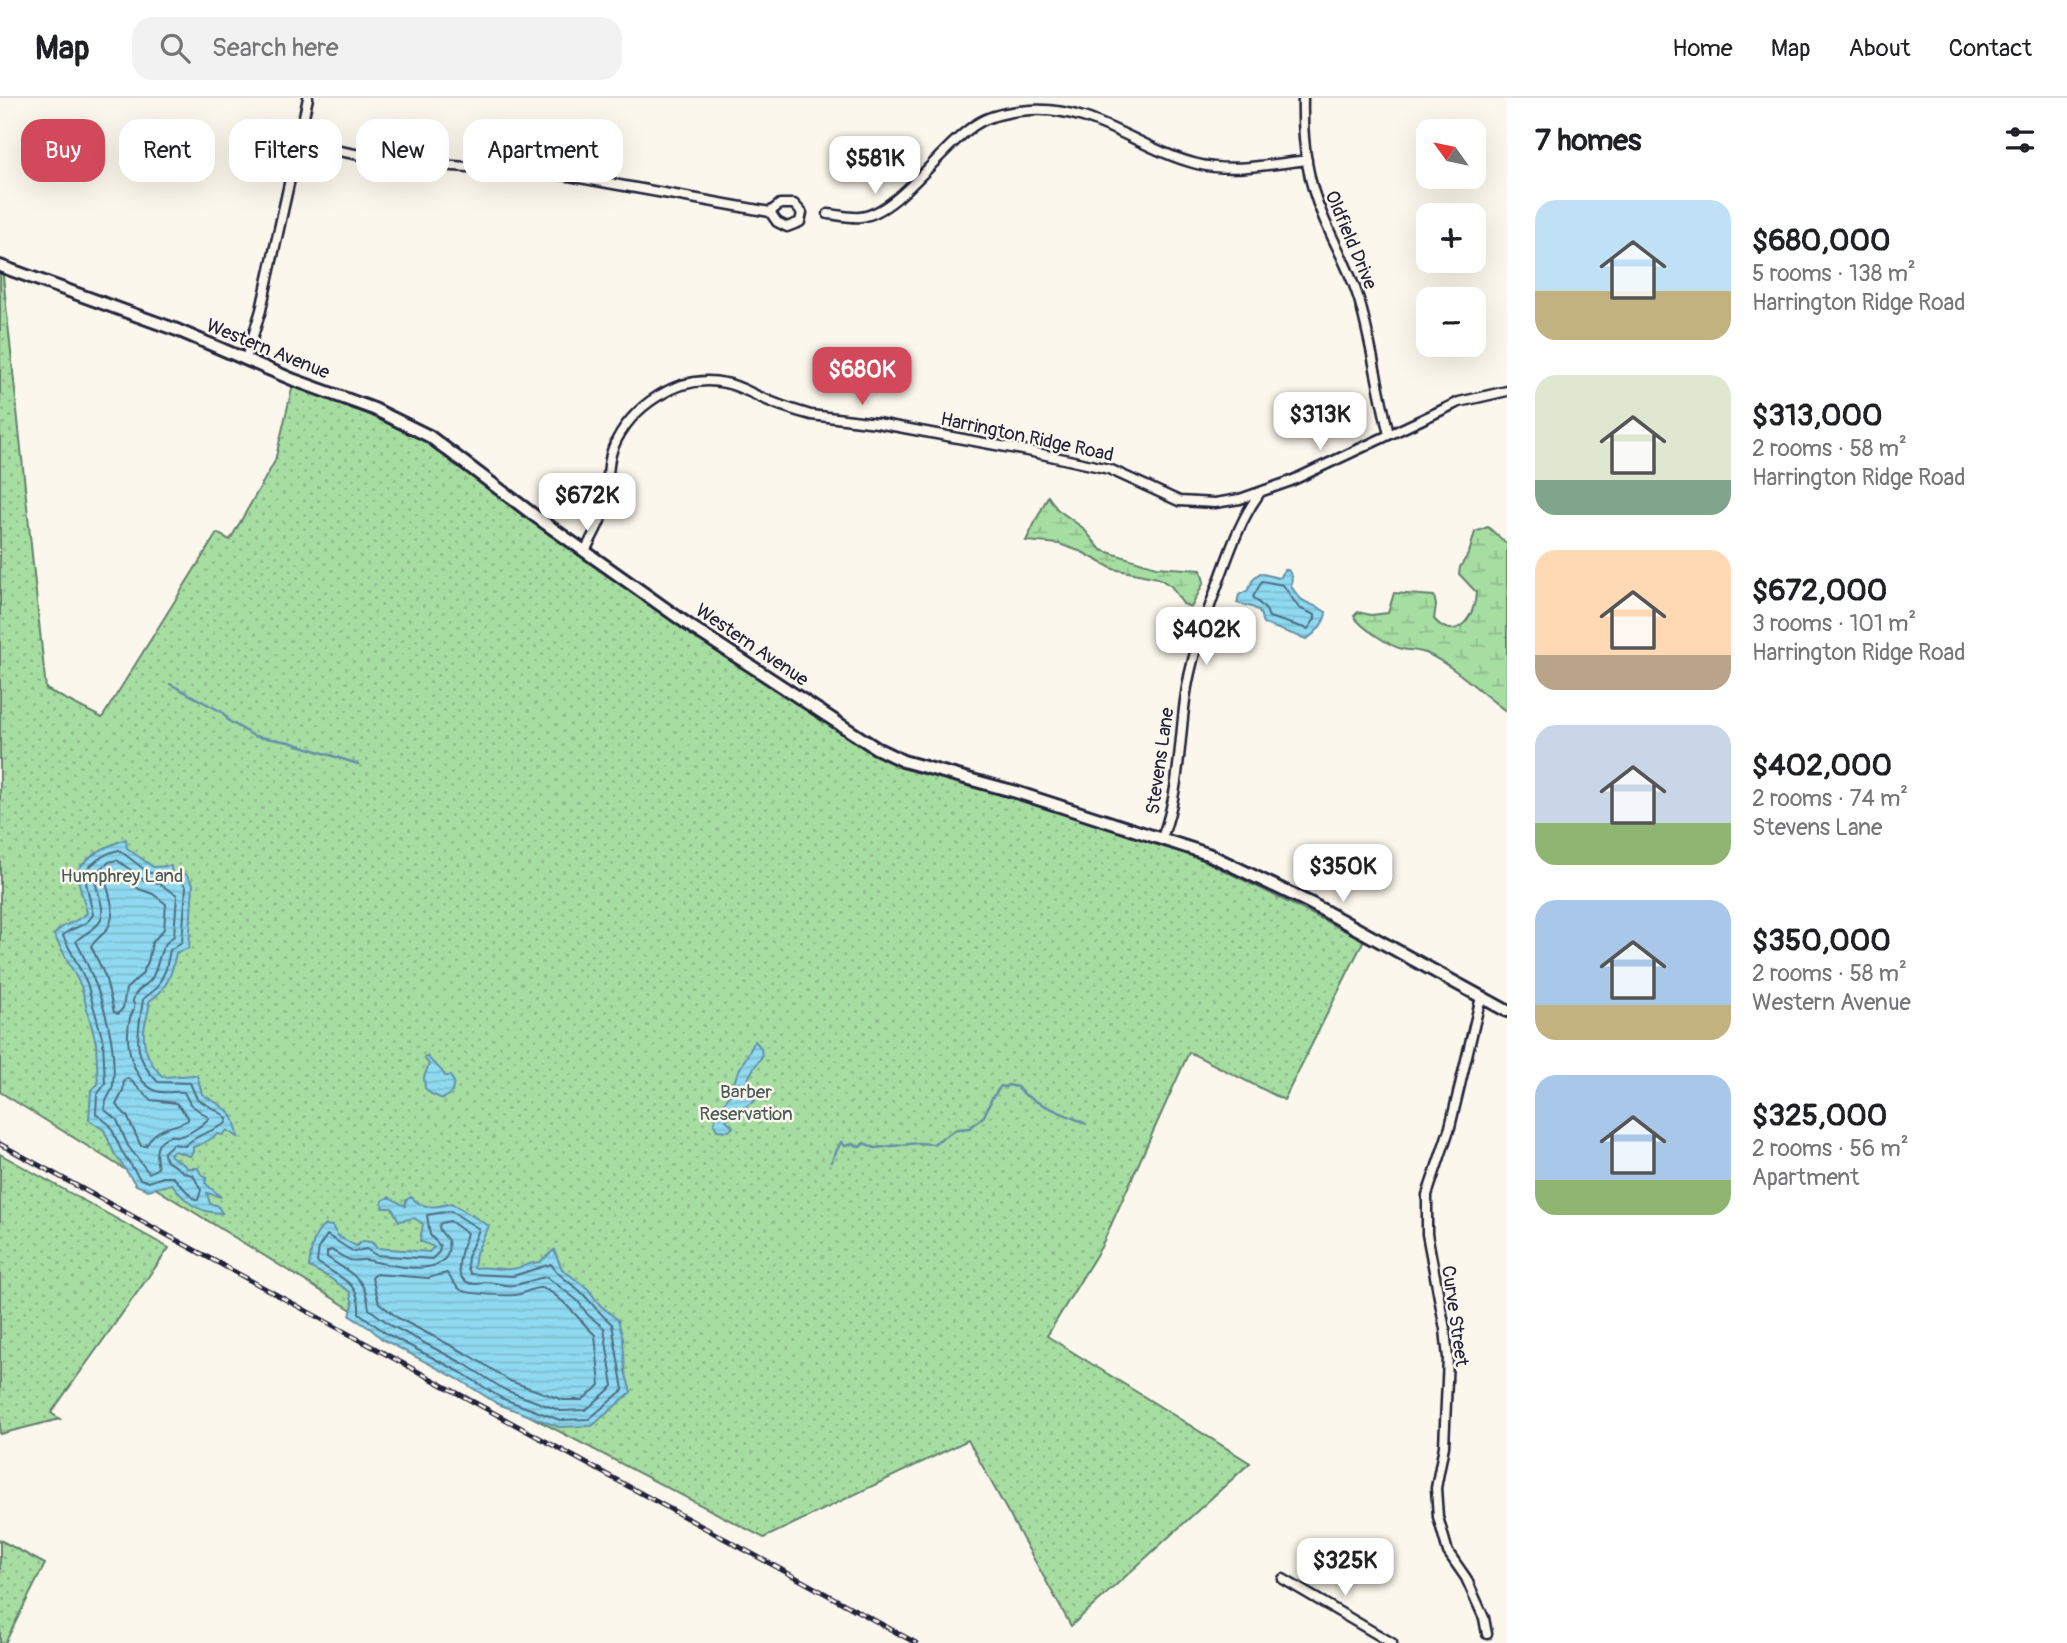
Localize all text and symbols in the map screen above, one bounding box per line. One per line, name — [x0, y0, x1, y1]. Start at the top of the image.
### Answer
search box — [132, 17, 622, 80]
text: Map — [35, 28, 90, 69]
icon: search — [156, 29, 194, 67]
text: Search here — [212, 32, 339, 64]
text: Home — [1672, 34, 1733, 63]
text: Map — [1771, 34, 1811, 63]
text: About — [1849, 34, 1911, 63]
text: Contact — [1949, 34, 2032, 63]
chip: Buy — [21, 119, 105, 182]
chip: Rent — [119, 119, 215, 182]
chip: Filters — [229, 119, 342, 182]
chip: New — [356, 119, 449, 182]
chip: Apartment — [463, 119, 623, 182]
north arrow — [1416, 119, 1486, 189]
map controls — [1416, 119, 1486, 357]
icon: filters — [2001, 121, 2039, 159]
text: 7 homes — [1535, 122, 1642, 159]
pin: $581K — [826, 136, 924, 196]
text: $581K — [845, 144, 905, 173]
street label: Oldfield Drive — [1319, 187, 1383, 294]
button: + — [1416, 203, 1486, 273]
text: $680,000 — [1752, 222, 1890, 259]
icon: home — [1591, 228, 1675, 312]
text: 5 rooms · 138 m² — [1752, 259, 1916, 288]
button: − — [1416, 287, 1486, 357]
text: Harrington Ridge Road — [1752, 288, 1966, 317]
street label: Western Avenue — [203, 313, 334, 385]
pin: $680K — [813, 348, 911, 407]
text: $680K — [828, 355, 896, 384]
pin: $313K — [1271, 392, 1369, 452]
text: $313,000 — [1752, 397, 1883, 434]
text: $313K — [1290, 400, 1351, 429]
icon: home — [1591, 403, 1675, 487]
street label: Harrington Ridge Road — [938, 407, 1116, 467]
text: 2 rooms · 58 m² — [1752, 434, 1907, 463]
text: Harrington Ridge Road — [1752, 463, 1966, 492]
pin: $672K — [538, 474, 636, 533]
text: $672K — [555, 481, 619, 510]
text: $672,000 — [1752, 572, 1887, 609]
icon: home — [1591, 578, 1675, 662]
street label: Western Avenue — [691, 598, 814, 692]
pin: $402K — [1157, 608, 1255, 667]
text: 3 rooms · 101 m² — [1752, 609, 1916, 638]
text: $402K — [1172, 615, 1240, 644]
text: Harrington Ridge Road — [1752, 638, 1966, 667]
street label: Stevens Lane — [1141, 705, 1179, 816]
text: $402,000 — [1752, 747, 1892, 784]
icon: home — [1591, 753, 1675, 837]
text: 2 rooms · 74 m² — [1752, 784, 1908, 813]
text: Stevens Lane — [1752, 813, 1882, 842]
pin: $350K — [1294, 844, 1392, 904]
text: $350K — [1309, 852, 1377, 881]
park label: Humphrey Land — [61, 864, 183, 888]
text: $350,000 — [1752, 922, 1891, 959]
icon: home — [1591, 928, 1675, 1012]
text: 2 rooms · 58 m² — [1752, 959, 1907, 988]
text: Western Avenue — [1752, 988, 1911, 1017]
park label: Barber Reservation — [699, 1080, 793, 1126]
text: $325,000 — [1752, 1097, 1887, 1134]
icon: home — [1591, 1103, 1675, 1187]
text: 2 rooms · 56 m² — [1752, 1134, 1909, 1163]
text: Apartment — [1752, 1163, 1859, 1192]
street label: Curve Street — [1436, 1264, 1474, 1368]
pin: $325K — [1296, 1538, 1394, 1598]
text: $325K — [1313, 1546, 1377, 1575]

